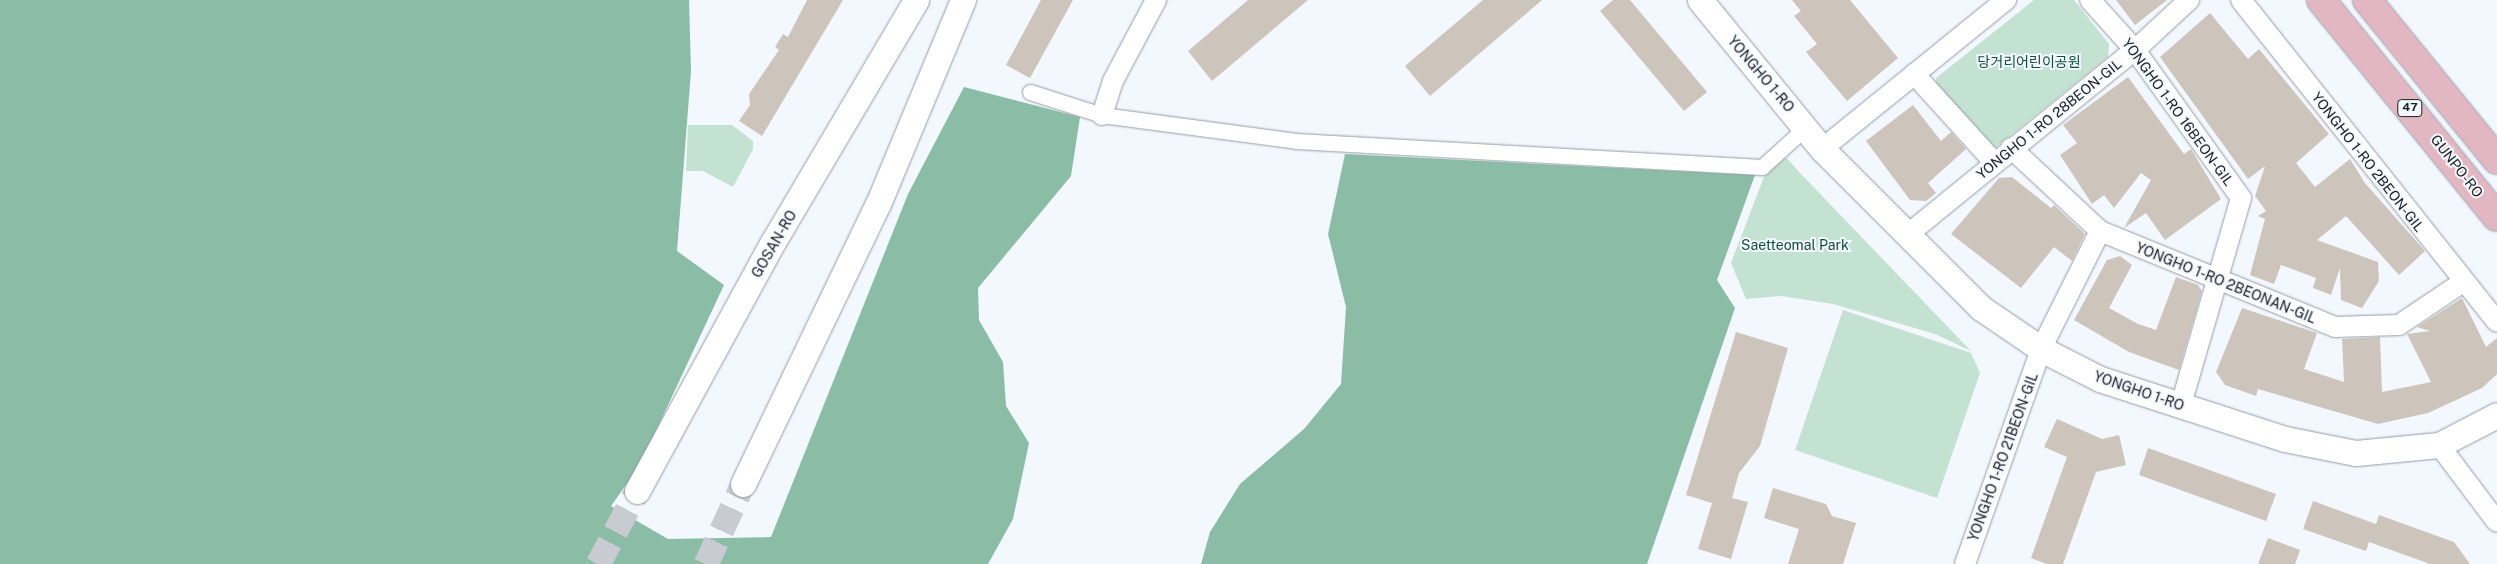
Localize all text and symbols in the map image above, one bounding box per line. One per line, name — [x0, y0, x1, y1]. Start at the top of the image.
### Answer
street label: YONGHO 1-RO — [1724, 33, 1798, 115]
street label: YONGHO 1-RO 16BEON-GIL — [2119, 35, 2237, 189]
park label: 당거리어린이공원 — [1977, 54, 2081, 70]
street label: YONGHO 1-RO 28BEON-GIL — [1973, 55, 2125, 183]
street label: YONGHO 1-RO 2BEON-GIL — [2308, 89, 2428, 235]
road number: 47 — [2396, 99, 2424, 118]
street label: GUNPO-RO — [2427, 131, 2487, 201]
street label: GOSAN-RO — [748, 207, 800, 281]
park label: Saetteomal Park — [1741, 237, 1849, 253]
street label: YONGHO 1-RO 2BEONAN-GIL — [2133, 239, 2319, 327]
street label: YONGHO 1-RO — [2092, 368, 2186, 414]
street label: YONGHO 1-RO 21BEON-GIL — [1965, 370, 2041, 544]

